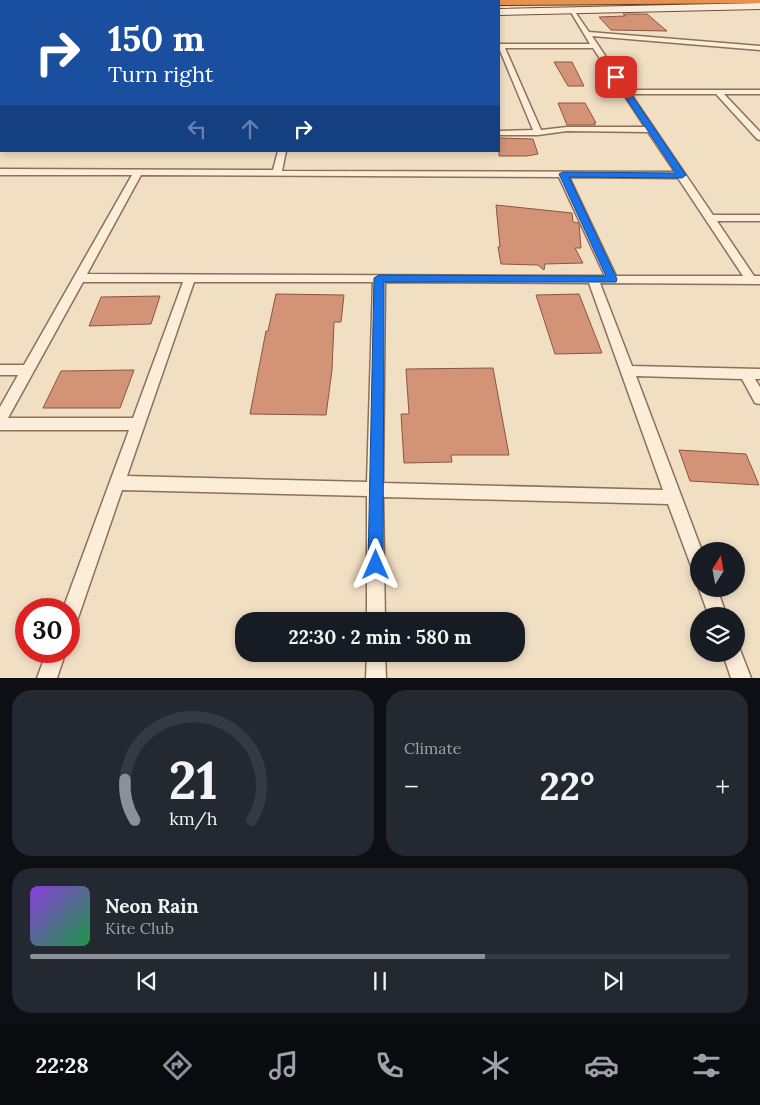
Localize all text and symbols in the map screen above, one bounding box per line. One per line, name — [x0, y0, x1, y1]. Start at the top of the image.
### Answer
text: 150 m — [108, 16, 205, 61]
icon: right — [25, 20, 90, 85]
pin — [595, 56, 637, 98]
text: Turn right — [108, 60, 213, 88]
icon: arrive — [602, 63, 630, 91]
icon: left — [183, 115, 211, 143]
icon: ahead — [236, 115, 264, 143]
icon: right — [289, 115, 317, 143]
position arrow — [349, 538, 401, 590]
north arrow — [690, 542, 745, 598]
map controls — [690, 542, 745, 662]
speed limit sign: 30 — [15, 598, 80, 663]
button: layers — [690, 607, 745, 662]
text: 22:30 · 2 min · 580 m — [289, 625, 471, 649]
text: Climate — [404, 738, 461, 758]
text: 21 — [169, 747, 217, 813]
text: 22° — [539, 762, 595, 810]
text: − — [404, 769, 419, 805]
text: + — [715, 769, 730, 805]
text: km/h — [169, 807, 217, 830]
text: Neon Rain — [105, 894, 199, 918]
text: Kite Club — [105, 918, 174, 938]
icon: previous — [133, 967, 161, 995]
icon: pause — [366, 967, 394, 995]
icon: next — [599, 967, 627, 995]
icon: directions — [160, 1048, 195, 1083]
icon: music — [266, 1048, 301, 1083]
icon: phone — [372, 1048, 407, 1083]
icon: climate — [478, 1048, 513, 1083]
icon: car — [584, 1048, 619, 1083]
icon: filters — [689, 1048, 724, 1083]
text: 22:28 — [35, 1051, 89, 1079]

